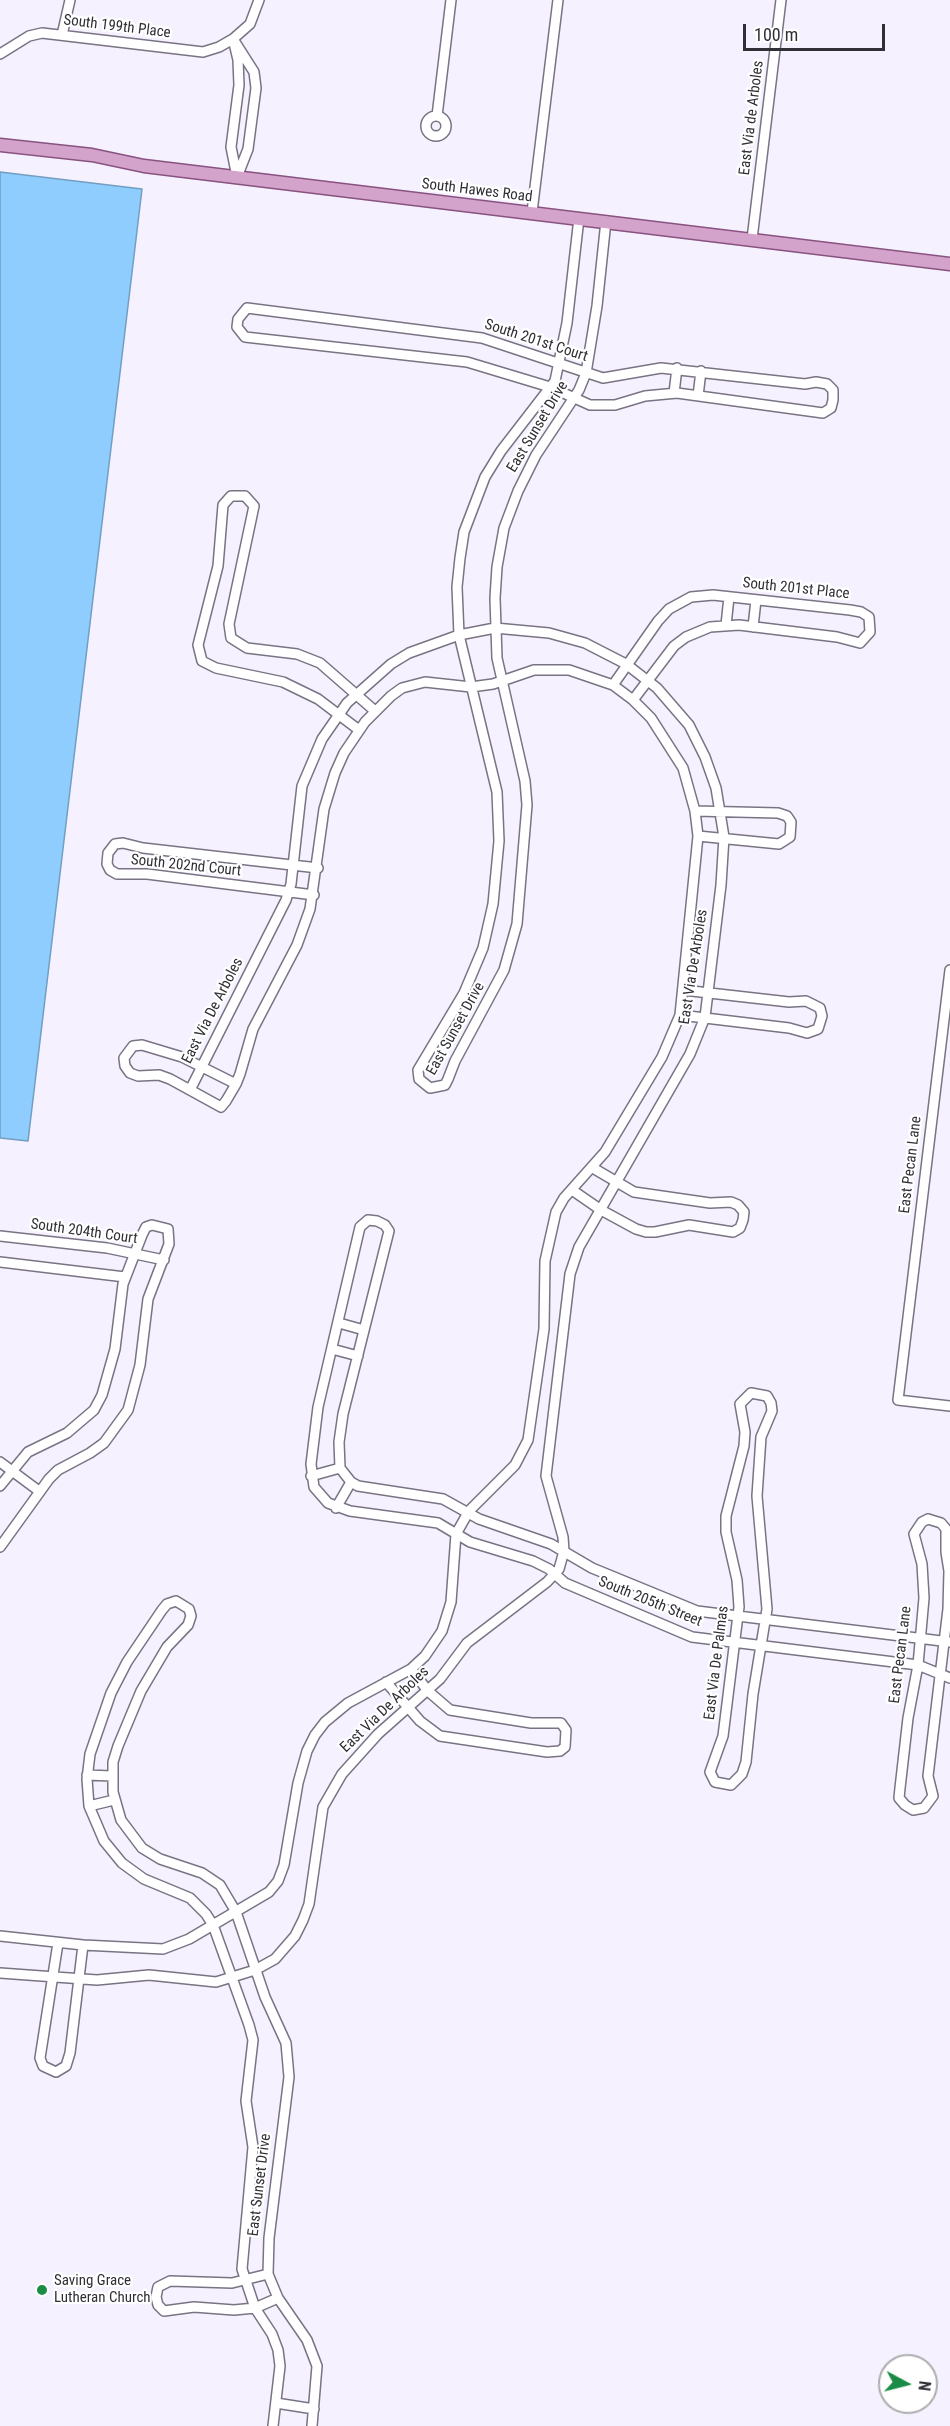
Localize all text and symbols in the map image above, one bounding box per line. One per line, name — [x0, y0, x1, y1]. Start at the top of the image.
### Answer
street label: South 199th Place — [62, 11, 172, 43]
scale bar — [746, 12, 888, 50]
text: 100 m — [754, 24, 798, 45]
street label: East Via de Arboles — [736, 60, 768, 176]
street label: South Hawes Road — [421, 175, 533, 207]
street label: South 201st Court — [482, 316, 590, 366]
street label: East Sunset Drive — [504, 378, 572, 476]
street label: South 201st Place — [742, 574, 850, 604]
street label: South 202nd Court — [130, 851, 242, 881]
street label: East Via De Arboles — [676, 908, 712, 1026]
street label: East Via De Arboles — [179, 955, 247, 1067]
street label: East Sunset Drive — [423, 979, 489, 1079]
street label: East Pecan Lane — [896, 1115, 926, 1215]
street label: South 204th Court — [29, 1216, 139, 1248]
street label: South 205th Street — [596, 1573, 704, 1631]
street label: East Via De Palmas — [701, 1605, 733, 1721]
street label: East Pecan Lane — [886, 1605, 916, 1705]
street label: East Via De Arboles — [337, 1663, 433, 1757]
street label: East Sunset Drive — [245, 2133, 275, 2237]
place label: Saving Grace Lutheran Church — [54, 2272, 151, 2307]
marker: Saving Grace Lutheran Church — [35, 2283, 49, 2297]
north arrow — [878, 2354, 938, 2414]
text: N — [914, 2380, 934, 2392]

